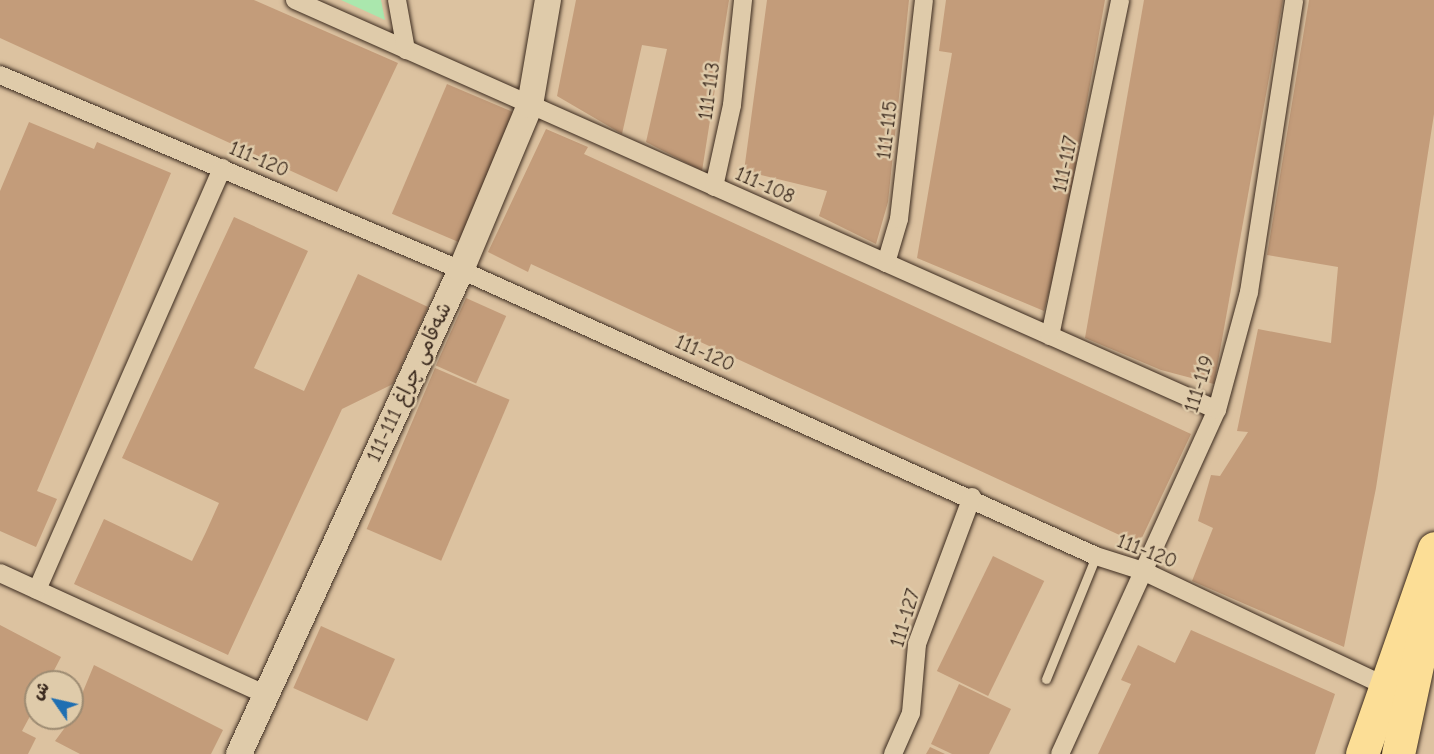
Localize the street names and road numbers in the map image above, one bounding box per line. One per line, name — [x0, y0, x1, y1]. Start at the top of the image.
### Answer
street label: 111-113 — [693, 61, 725, 121]
street label: 111-115 — [872, 100, 902, 160]
street label: 111-117 — [1047, 134, 1083, 194]
street label: 111-120 — [226, 136, 292, 182]
street label: 111-108 — [732, 161, 798, 209]
street label: شەقامی چراغ 111-111 — [362, 298, 456, 466]
street label: 111-120 — [672, 329, 738, 377]
street label: 111-119 — [1179, 353, 1219, 415]
street label: 111-120 — [1114, 529, 1180, 573]
street label: 111-127 — [885, 586, 925, 650]

